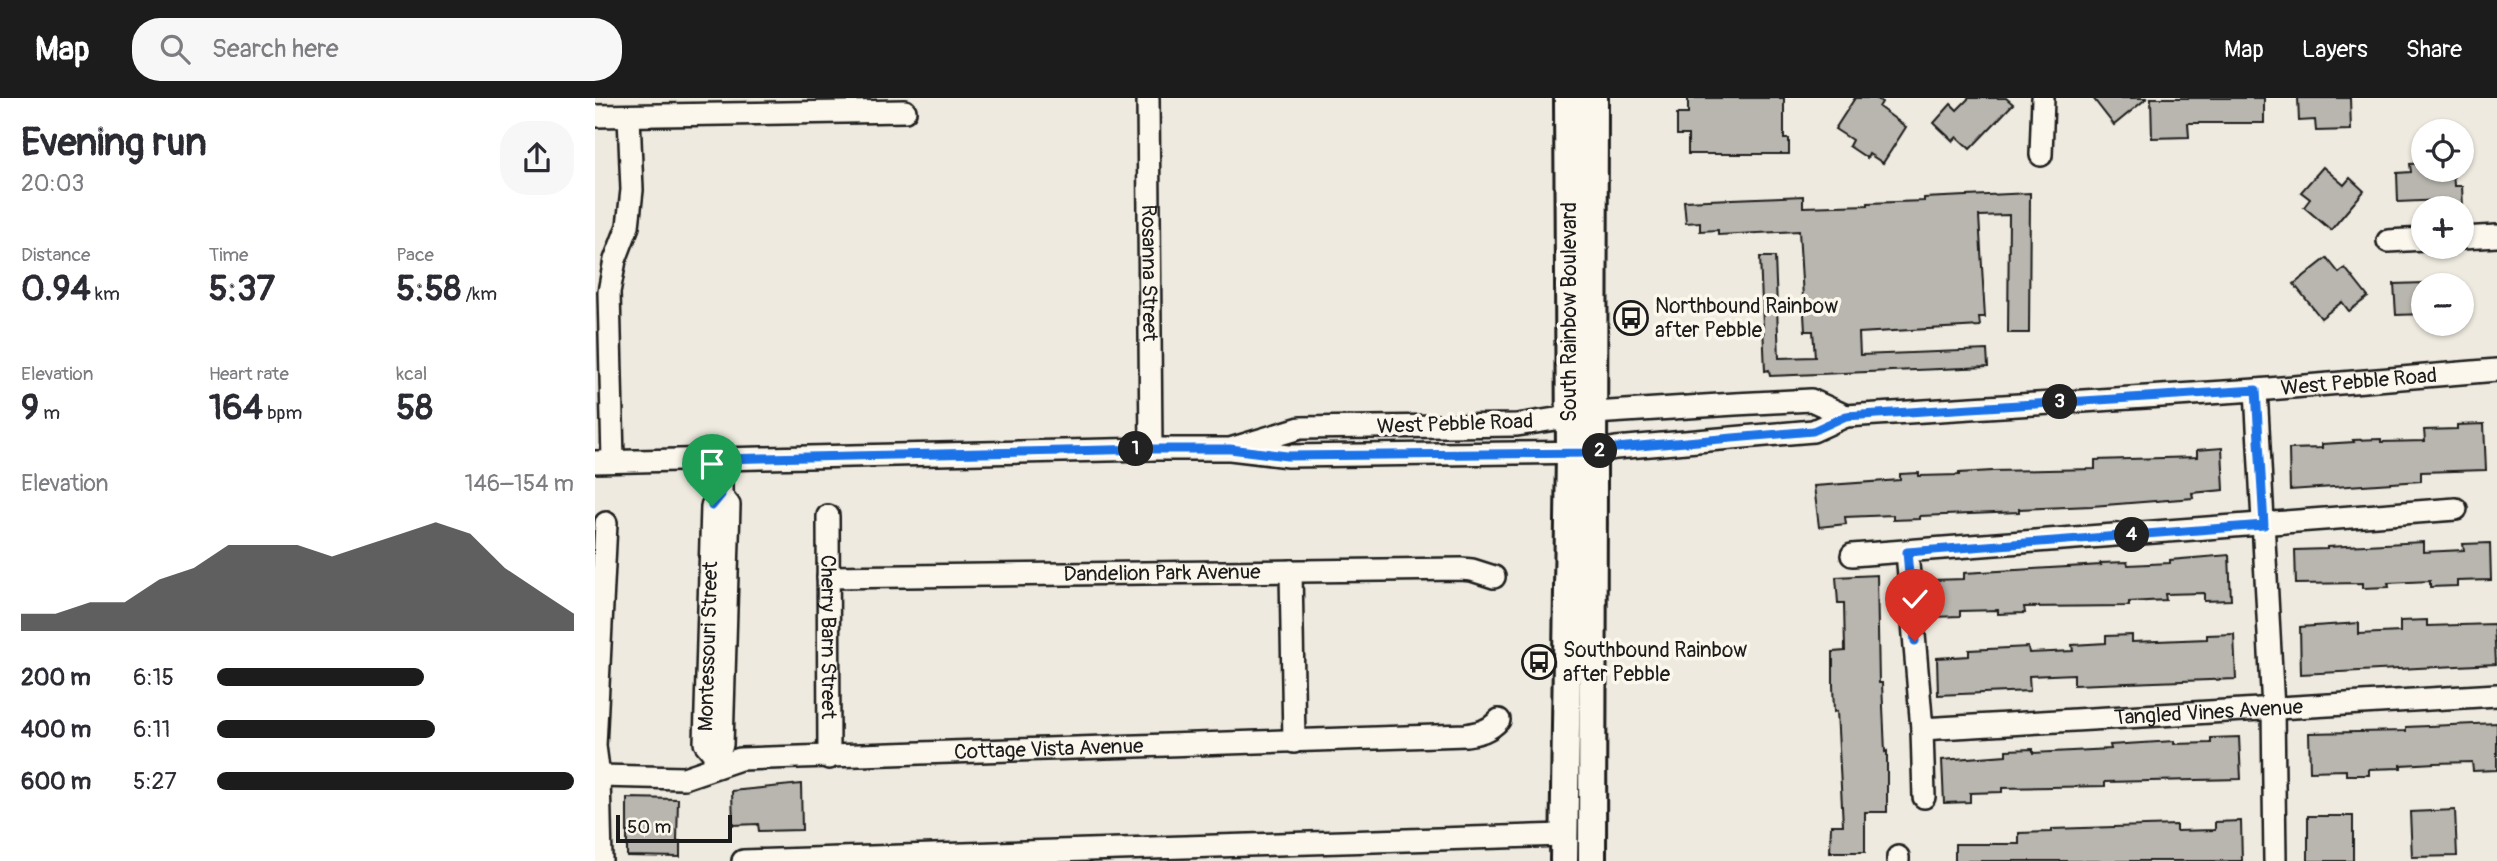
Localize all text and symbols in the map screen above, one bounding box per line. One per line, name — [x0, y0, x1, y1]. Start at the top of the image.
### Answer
search box — [132, 18, 622, 81]
text: Map — [35, 29, 90, 70]
icon: search — [156, 30, 194, 68]
text: Search here — [212, 33, 339, 65]
text: Map — [2224, 35, 2264, 64]
text: Layers — [2302, 35, 2368, 64]
text: Share — [2406, 35, 2462, 64]
text: Evening run — [21, 119, 207, 167]
map controls — [2411, 119, 2474, 336]
button: locate — [2411, 119, 2474, 182]
button: share — [500, 121, 574, 195]
text: 20:03 — [21, 169, 84, 198]
button: + — [2411, 196, 2474, 259]
street label: South Rainbow Boulevard — [1556, 202, 1583, 422]
street label: Rosanna Street — [1135, 204, 1164, 342]
text: Distance — [21, 243, 90, 267]
text: Time — [209, 243, 248, 267]
text: Pace — [396, 243, 434, 267]
text: 0.94 — [21, 267, 91, 311]
text: 5:37 — [209, 267, 275, 311]
text: 5:58 — [396, 267, 461, 311]
button: − — [2411, 273, 2474, 336]
text: km — [91, 282, 120, 306]
text: /km — [461, 282, 497, 306]
place label: Northbound Rainbow after Pebble — [1655, 293, 1838, 344]
bus stop icon: Northbound Rainbow after Pebble — [1612, 299, 1650, 337]
text: Elevation — [21, 362, 93, 386]
text: Heart rate — [209, 362, 289, 386]
text: kcal — [396, 362, 427, 386]
street label: West Pebble Road — [2280, 362, 2438, 401]
pin: 3 — [2043, 384, 2077, 420]
text: 9 — [21, 386, 39, 430]
text: 164 — [209, 386, 263, 430]
text: 58 — [396, 386, 433, 430]
text: 3 — [2054, 389, 2065, 413]
text: m — [39, 401, 60, 425]
text: bpm — [263, 401, 302, 425]
street label: West Pebble Road — [1376, 408, 1534, 440]
pin: 1 — [1119, 432, 1153, 466]
pin — [682, 434, 742, 506]
pin: 2 — [1583, 434, 1618, 468]
text: 1 — [1132, 436, 1139, 460]
text: 2 — [1594, 438, 1605, 462]
icon: arrive — [693, 445, 731, 483]
text: Elevation — [21, 469, 109, 498]
text: 146–154 m — [465, 469, 574, 498]
pin: 4 — [2115, 518, 2149, 552]
text: 4 — [2126, 522, 2137, 546]
street label: Cherry Barn Street — [815, 555, 842, 720]
street label: Dandelion Park Avenue — [1063, 558, 1261, 588]
street label: Montessouri Street — [692, 560, 724, 732]
pin — [1885, 569, 1945, 641]
icon: check — [1896, 580, 1934, 618]
place label: Southbound Rainbow after Pebble — [1563, 637, 1747, 688]
bus stop icon: Southbound Rainbow after Pebble — [1520, 643, 1558, 681]
text: 200 m — [21, 663, 91, 692]
text: 6:15 — [133, 663, 174, 692]
street label: Tangled Vines Avenue — [2113, 693, 2304, 731]
text: 400 m — [21, 715, 91, 744]
text: 6:11 — [133, 715, 171, 744]
street label: Cottage Vista Avenue — [953, 732, 1144, 765]
text: 600 m — [21, 767, 91, 796]
text: 5:27 — [133, 767, 177, 796]
scale bar — [616, 812, 731, 844]
text: 50 m — [627, 815, 671, 839]

